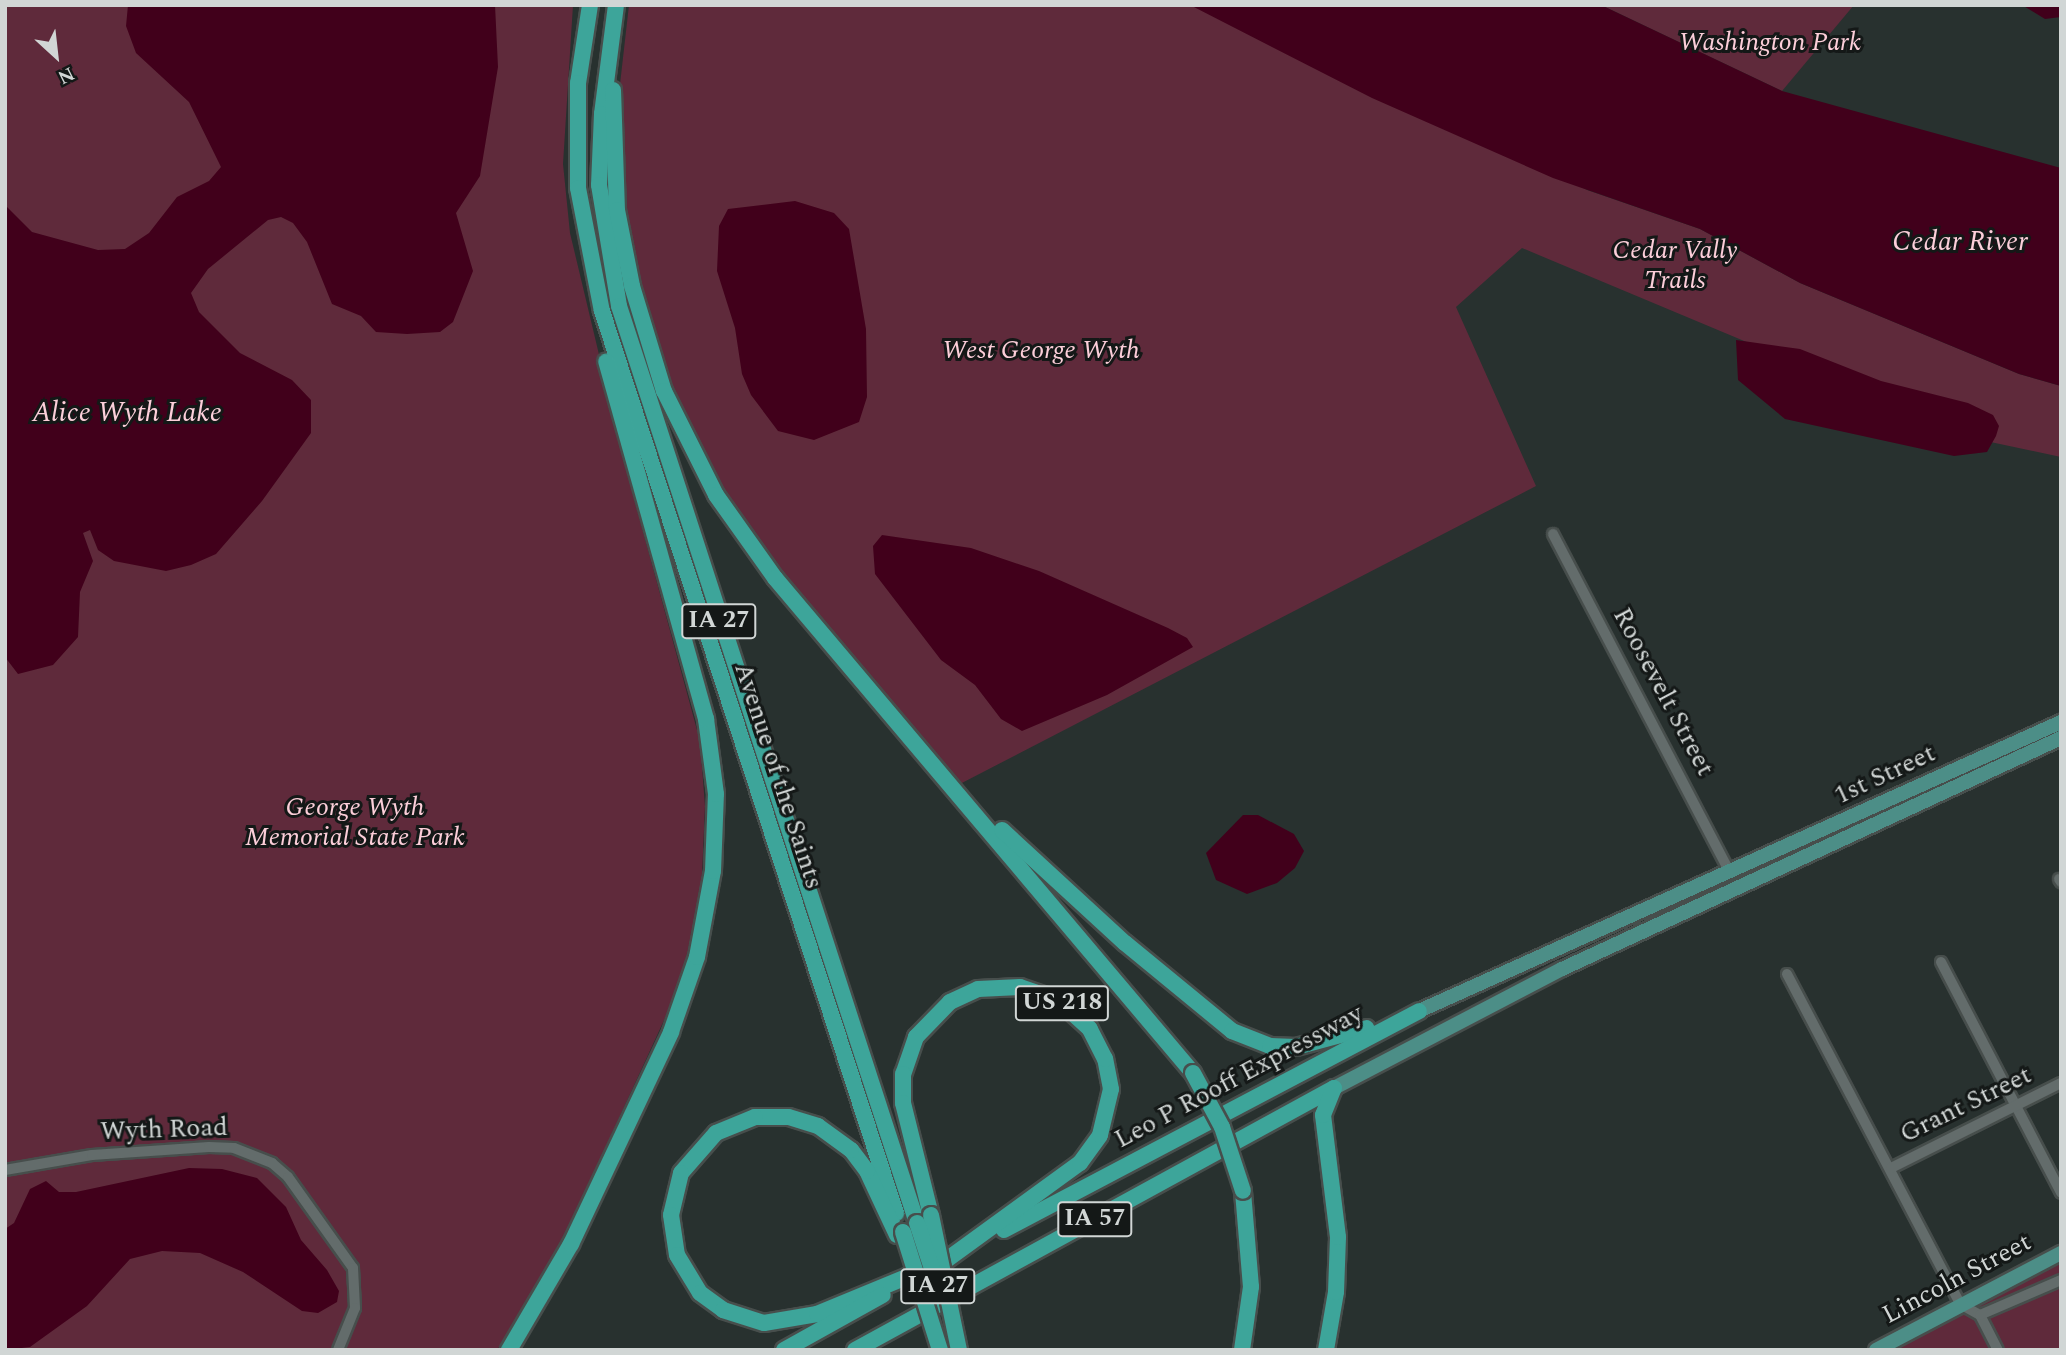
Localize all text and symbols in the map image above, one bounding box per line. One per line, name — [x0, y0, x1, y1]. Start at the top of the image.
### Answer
north arrow — [21, 21, 91, 91]
park label: Washington Park — [1679, 27, 1861, 59]
text: N — [52, 59, 79, 92]
water label: Cedar River — [1892, 225, 2028, 259]
park label: Cedar Vally Trails — [1613, 235, 1737, 296]
park label: West George Wyth — [942, 335, 1140, 367]
water label: Alice Wyth Lake — [32, 396, 222, 430]
road number: IA 27 — [680, 600, 758, 642]
street label: Roosevelt Street — [1606, 603, 1720, 781]
street label: Avenue of the Saints — [727, 659, 829, 893]
street label: 1st Street — [1830, 738, 1940, 812]
park label: George Wyth Memorial State Park — [245, 792, 465, 854]
road number: US 218 — [1015, 982, 1109, 1023]
street label: Leo P Rooff Expressway — [1110, 998, 1368, 1156]
street label: Grant Street — [1895, 1060, 2037, 1150]
street label: Wyth Road — [100, 1112, 228, 1148]
road number: IA 57 — [1056, 1198, 1134, 1240]
street label: Lincoln Street — [1877, 1227, 2037, 1331]
road number: IA 27 — [900, 1266, 976, 1306]

